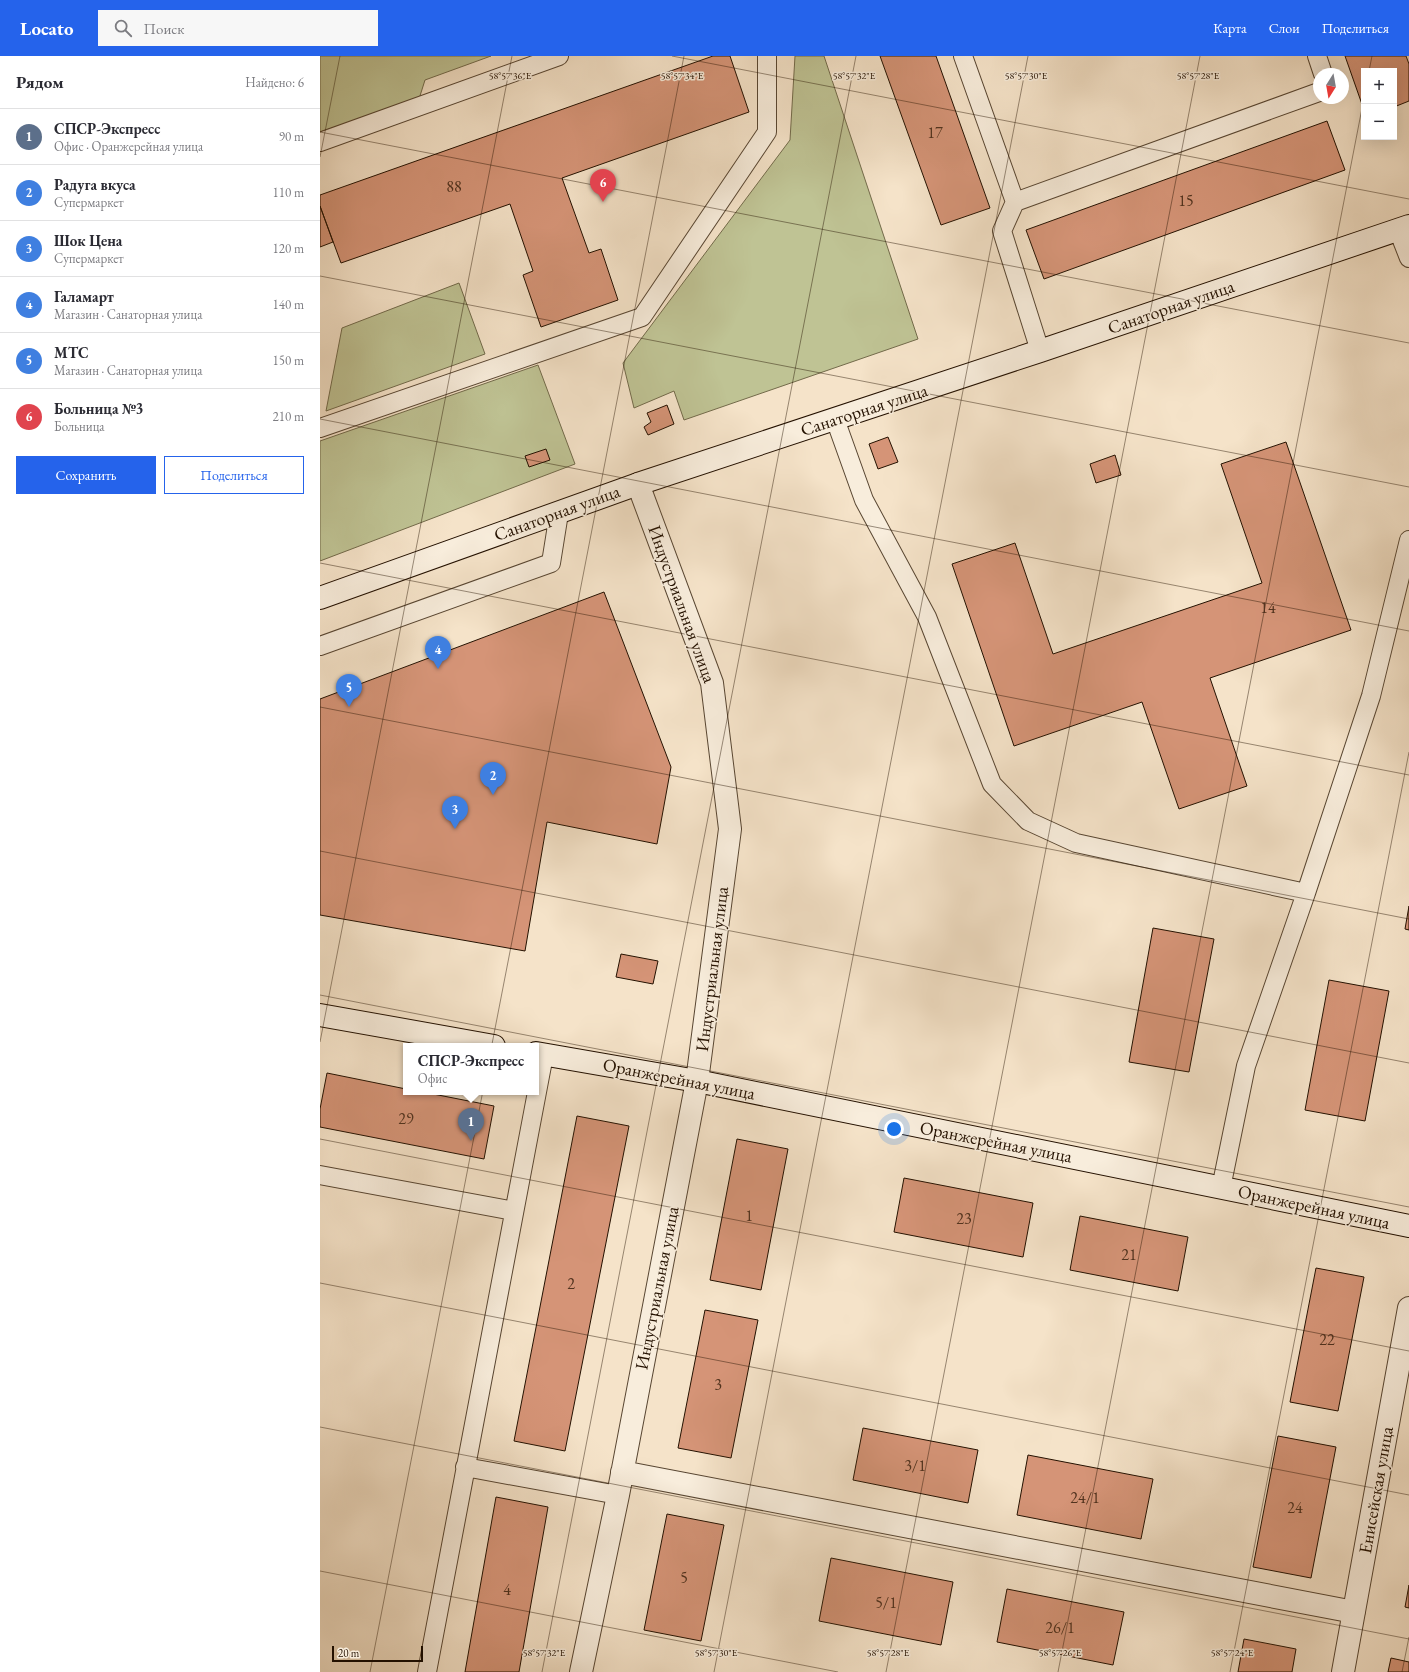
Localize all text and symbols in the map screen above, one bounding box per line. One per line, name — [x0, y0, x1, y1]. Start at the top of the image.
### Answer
search box — [98, 10, 378, 46]
text: Locato — [20, 16, 74, 41]
icon: search — [112, 17, 134, 39]
text: Поиск — [144, 19, 184, 38]
text: Карта — [1213, 19, 1247, 37]
text: Слои — [1269, 19, 1300, 37]
text: Поделиться — [1322, 19, 1389, 37]
north arrow — [1313, 68, 1349, 104]
map controls — [1361, 68, 1397, 140]
button: + — [1361, 68, 1397, 104]
text: 58°57'36"E — [489, 69, 532, 82]
text: 58°57'34"E — [661, 69, 704, 82]
text: 58°57'32"E — [833, 69, 876, 82]
text: 58°57'30"E — [1005, 69, 1048, 82]
text: 58°57'28"E — [1177, 69, 1220, 82]
text: Рядом — [16, 71, 64, 93]
text: Найдено: 6 — [245, 74, 304, 91]
button: − — [1361, 104, 1397, 140]
text: СПСР-Экспресс — [54, 119, 160, 138]
house number: 17 — [927, 122, 943, 143]
text: 1 — [26, 128, 32, 145]
text: 90 m — [279, 128, 304, 145]
text: Офис · Оранжерейная улица — [54, 138, 203, 155]
pin: 6 — [590, 169, 616, 202]
text: Радуга вкуса — [54, 175, 136, 194]
house number: 88 — [446, 176, 462, 197]
text: 2 — [26, 184, 32, 201]
text: 110 m — [273, 184, 304, 201]
house number: 15 — [1178, 190, 1194, 211]
text: Супермаркет — [54, 194, 124, 211]
text: Шок Цена — [54, 231, 122, 250]
text: 3 — [26, 240, 32, 257]
text: 120 m — [273, 240, 304, 257]
text: Супермаркет — [54, 250, 124, 267]
street label: Санаторная улица — [1105, 274, 1238, 339]
text: Галамарт — [54, 287, 114, 306]
text: 4 — [26, 296, 32, 313]
text: 140 m — [273, 296, 304, 313]
text: Магазин · Санаторная улица — [54, 306, 202, 323]
text: МТС — [54, 343, 89, 362]
text: 5 — [26, 352, 32, 369]
text: 150 m — [273, 352, 304, 369]
text: Магазин · Санаторная улица — [54, 362, 202, 379]
street label: Санаторная улица — [797, 378, 931, 441]
text: Больница №3 — [54, 399, 144, 418]
text: 6 — [26, 408, 32, 425]
text: 210 m — [273, 408, 304, 425]
text: Больница — [54, 418, 105, 435]
button: Сохранить — [16, 456, 156, 494]
button: Поделиться — [164, 456, 304, 494]
street label: Санаторная улица — [491, 479, 624, 546]
street label: Индустриальная улица — [643, 522, 722, 687]
house number: 14 — [1260, 597, 1276, 618]
pin: 4 — [425, 636, 451, 669]
pin: 5 — [336, 674, 362, 707]
pin: 2 — [480, 762, 506, 795]
pin: 3 — [442, 796, 468, 829]
street label: Индустриальная улица — [690, 884, 733, 1053]
popup — [403, 1043, 539, 1095]
text: СПСР-Экспресс — [418, 1051, 524, 1070]
street label: Оранжерейная улица — [601, 1052, 758, 1105]
text: Офис — [418, 1070, 448, 1087]
house number: 29 — [398, 1108, 414, 1129]
pin: 1 — [458, 1108, 484, 1141]
street label: Оранжерейная улица — [918, 1115, 1075, 1168]
your location — [884, 1119, 904, 1139]
street label: Оранжерейная улица — [1236, 1179, 1393, 1234]
street label: Индустриальная улица — [629, 1203, 684, 1372]
house number: 1 — [745, 1205, 753, 1226]
house number: 23 — [956, 1208, 972, 1229]
house number: 21 — [1121, 1244, 1137, 1265]
house number: 2 — [567, 1273, 575, 1294]
house number: 22 — [1319, 1329, 1335, 1350]
house number: 3 — [714, 1374, 722, 1395]
street label: Енисейская улица — [1353, 1424, 1398, 1555]
house number: 3/1 — [904, 1455, 926, 1476]
house number: 24/1 — [1070, 1487, 1100, 1508]
house number: 24 — [1287, 1497, 1303, 1518]
house number: 5 — [680, 1567, 688, 1588]
house number: 4 — [503, 1579, 511, 1600]
house number: 5/1 — [875, 1592, 897, 1613]
house number: 26/1 — [1045, 1617, 1075, 1638]
scale bar — [332, 1644, 423, 1663]
text: 20 m — [338, 1646, 359, 1660]
text: 58°57'32"E — [523, 1646, 566, 1659]
text: 58°57'30"E — [695, 1646, 738, 1659]
text: 58°57'28"E — [867, 1646, 910, 1659]
text: 58°57'26"E — [1039, 1646, 1082, 1659]
text: 58°57'24"E — [1211, 1646, 1254, 1659]

